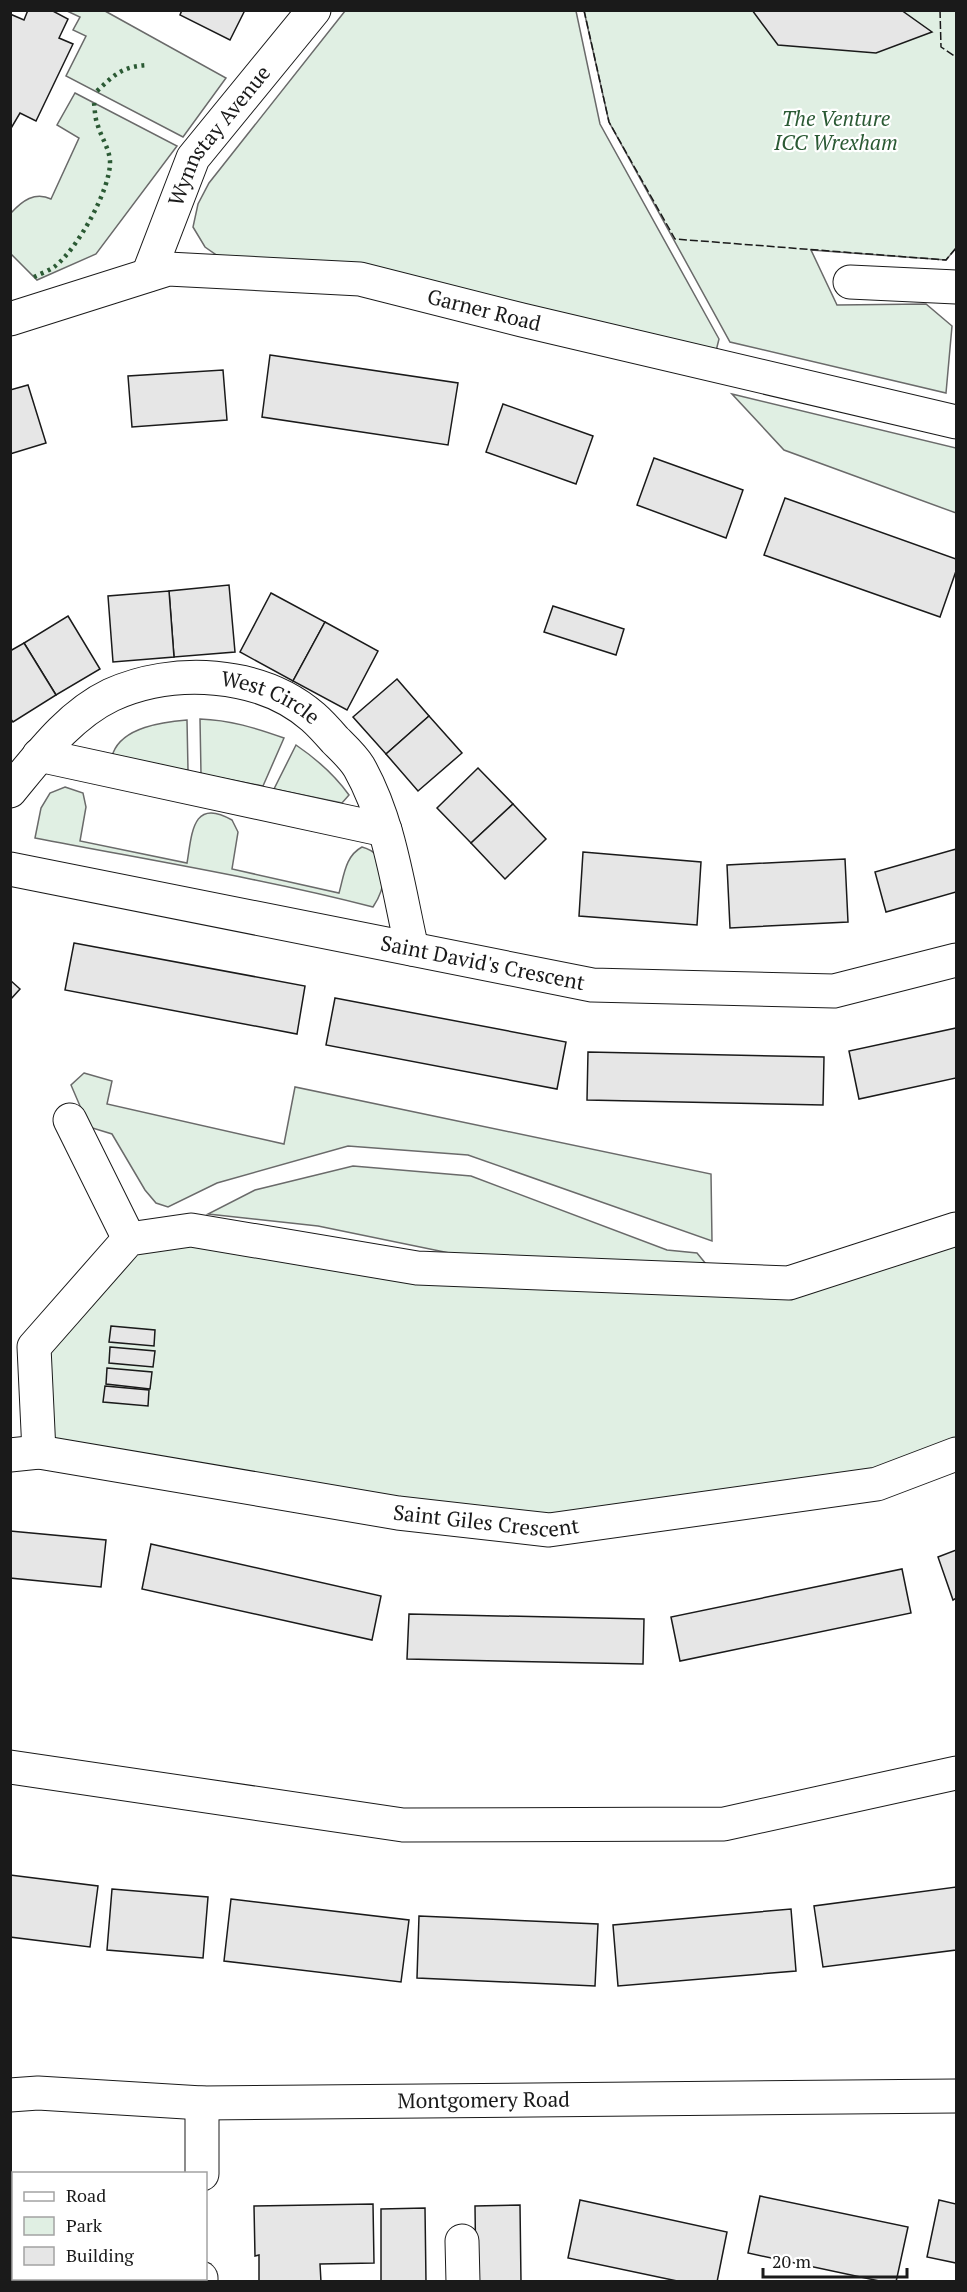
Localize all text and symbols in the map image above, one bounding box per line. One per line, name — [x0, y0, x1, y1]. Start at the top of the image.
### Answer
street label: Wynnstay Avenue — [161, 59, 276, 210]
park label: The Venture ICC Wrexham — [773, 104, 898, 156]
street label: Garner Road — [425, 282, 544, 337]
street label: West Circle — [219, 664, 326, 730]
street label: Saint David's Crescent — [378, 928, 588, 996]
street label: Saint Giles Crescent — [392, 1498, 581, 1543]
street label: Montgomery Road — [397, 2085, 570, 2114]
legend — [12, 2172, 207, 2280]
text: Road — [66, 2183, 106, 2207]
text: Park — [66, 2213, 103, 2237]
scale bar — [763, 2241, 907, 2279]
text: Building — [66, 2243, 134, 2267]
text: 20 m — [772, 2249, 812, 2273]

